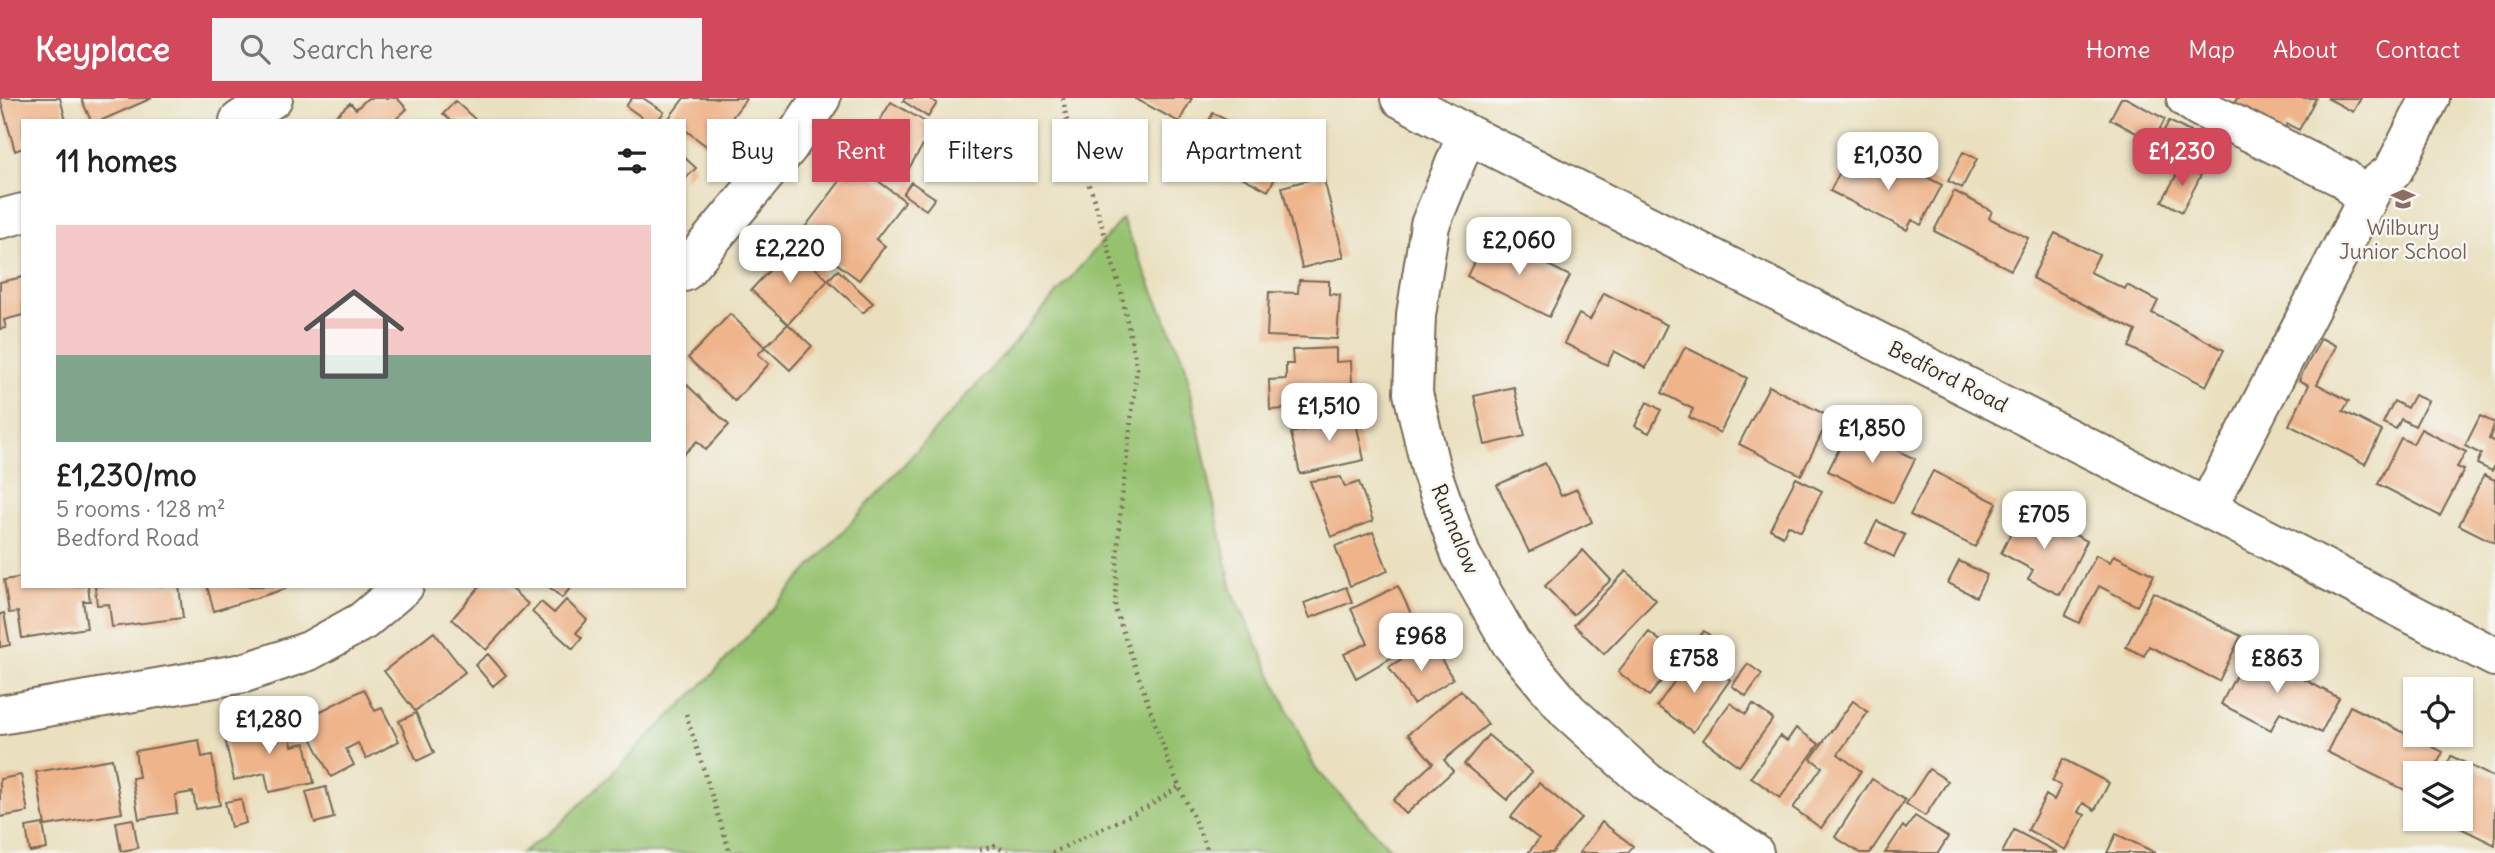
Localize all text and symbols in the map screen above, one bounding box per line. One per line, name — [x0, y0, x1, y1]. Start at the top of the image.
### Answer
search box — [212, 18, 702, 81]
text: Keyplace — [35, 28, 170, 70]
icon: search — [236, 30, 274, 68]
text: Search here — [292, 33, 433, 66]
text: Home — [2086, 34, 2150, 64]
text: Map — [2188, 34, 2235, 64]
text: About — [2273, 34, 2337, 64]
text: Contact — [2375, 34, 2460, 64]
chip: Buy — [707, 119, 798, 182]
chip: Rent — [812, 119, 910, 182]
chip: Filters — [924, 119, 1038, 182]
chip: New — [1052, 119, 1148, 182]
chip: Apartment — [1162, 119, 1326, 182]
pin: £1,230 — [2125, 129, 2239, 188]
pin: £1,030 — [1831, 132, 1945, 192]
text: £1,230 — [2149, 136, 2215, 165]
text: £1,030 — [1853, 140, 1923, 169]
text: 11 homes — [56, 142, 177, 180]
icon: filters — [613, 142, 651, 180]
school or university icon: Wilbury Junior School — [2389, 185, 2417, 213]
place label: Wilbury Junior School — [2339, 214, 2467, 265]
pin: £2,060 — [1462, 218, 1576, 277]
text: £2,060 — [1482, 225, 1556, 254]
pin: £2,220 — [733, 226, 847, 285]
text: £2,220 — [755, 233, 825, 262]
icon: home — [291, 271, 417, 397]
street label: Bedford Road — [1884, 335, 2013, 418]
pin: £1,510 — [1272, 384, 1386, 443]
text: £1,510 — [1297, 391, 1361, 420]
pin: £1,850 — [1815, 406, 1929, 465]
text: £1,850 — [1838, 413, 1906, 442]
text: £1,230/mo — [56, 456, 197, 494]
street label: Runnalow — [1425, 480, 1486, 578]
pin: £705 — [2003, 491, 2085, 551]
text: 5 rooms · 128 m² — [56, 494, 226, 523]
text: £705 — [2018, 499, 2070, 528]
text: Bedford Road — [56, 523, 199, 552]
pin: £968 — [1380, 614, 1462, 673]
text: £968 — [1395, 621, 1447, 650]
pin: £758 — [1653, 636, 1735, 695]
pin: £863 — [2236, 636, 2318, 695]
text: £758 — [1669, 643, 1719, 672]
text: £863 — [2251, 643, 2303, 672]
map controls — [2403, 677, 2473, 831]
button: locate — [2403, 677, 2473, 747]
pin: £1,280 — [212, 696, 326, 756]
text: £1,280 — [236, 704, 303, 733]
button: layers — [2403, 761, 2473, 831]

